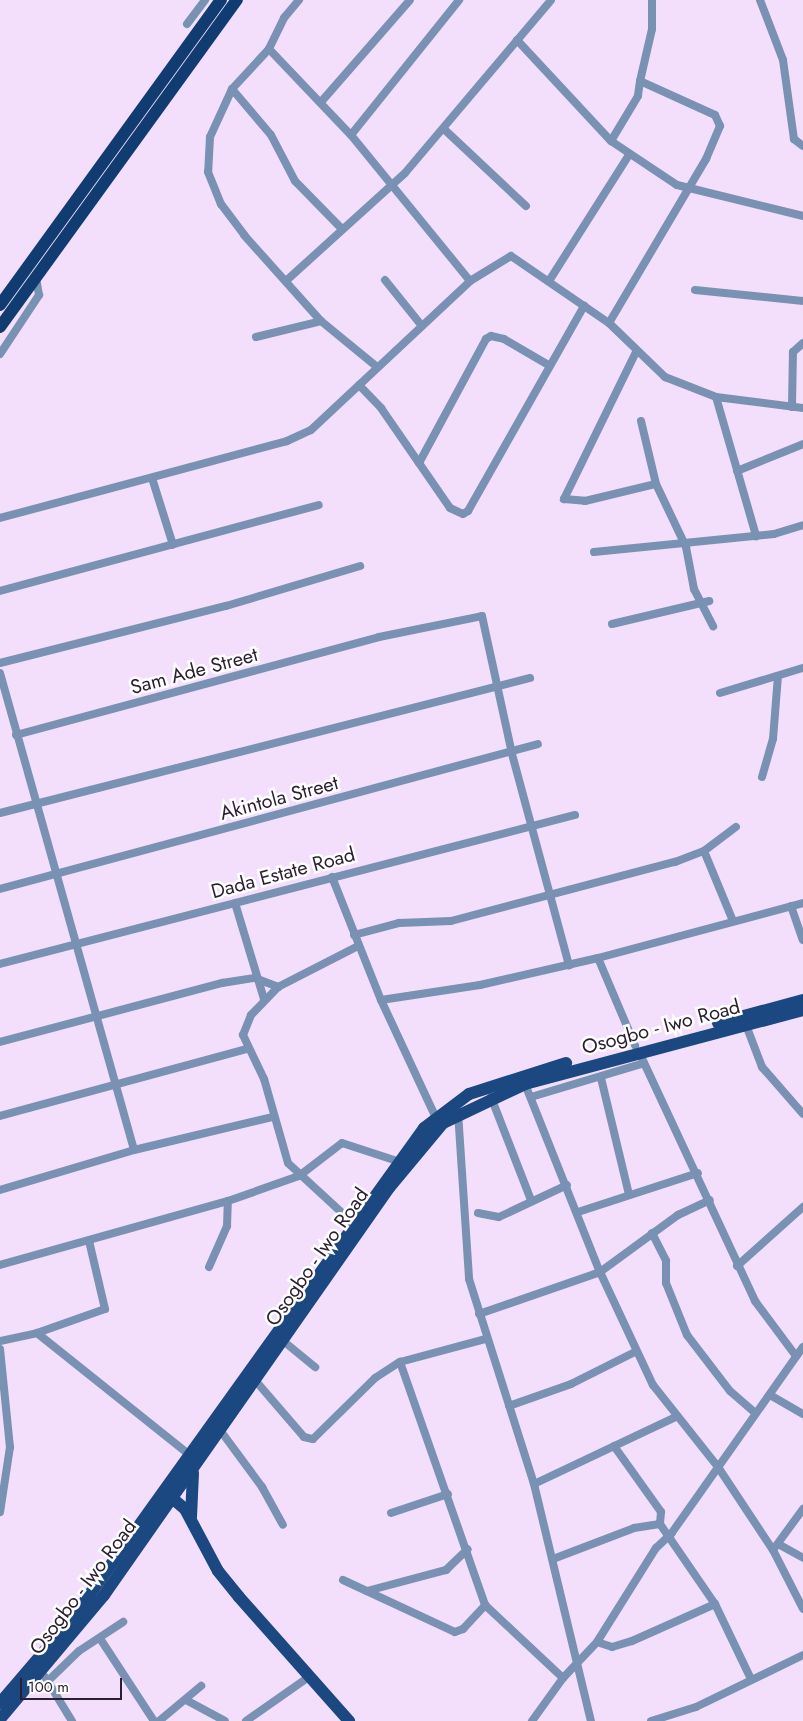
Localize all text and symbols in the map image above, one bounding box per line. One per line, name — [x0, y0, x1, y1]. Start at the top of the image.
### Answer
street label: Sam Ade Street — [128, 642, 260, 700]
street label: Akintola Street — [217, 771, 341, 825]
street label: Dada Estate Road — [208, 842, 358, 904]
street label: Osogbo - Iwo Road — [579, 994, 743, 1060]
street label: Osogbo - Iwo Road — [260, 1183, 374, 1331]
street label: Osogbo - Iwo Road — [24, 1515, 142, 1659]
scale bar — [22, 1668, 125, 1700]
text: 100 m — [28, 1676, 69, 1698]

